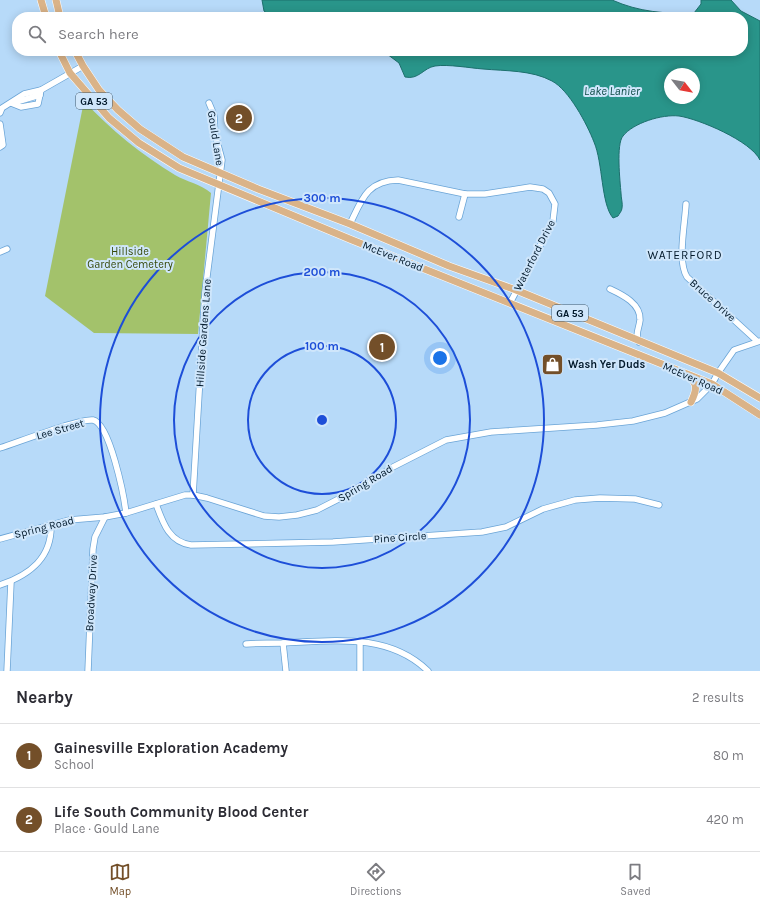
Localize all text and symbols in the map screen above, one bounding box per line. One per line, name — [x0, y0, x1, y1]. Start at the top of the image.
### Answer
search box — [12, 12, 748, 56]
icon: search — [26, 23, 48, 45]
text: Search here — [58, 25, 139, 43]
north arrow — [664, 68, 700, 104]
water label: Lake Lanier — [584, 84, 641, 98]
road number: GA 53 — [76, 93, 112, 109]
pin: 2 — [226, 103, 252, 133]
street label: Gould Lane — [205, 110, 226, 167]
text: 300 m — [303, 191, 341, 205]
street label: Waterford Drive — [511, 217, 558, 293]
street label: McEver Road — [361, 238, 425, 275]
park label: Hillside Garden Cemetery — [87, 245, 173, 271]
district label: WATERFORD — [647, 248, 723, 262]
text: 200 m — [304, 265, 340, 279]
street label: Bruce Drive — [687, 276, 738, 325]
street label: Hillside Gardens Lane — [193, 278, 214, 388]
road number: GA 53 — [552, 305, 588, 321]
pin: 1 — [369, 332, 395, 362]
text: 100 m — [305, 339, 339, 353]
your location — [430, 348, 450, 368]
shop icon: Wash Yer Duds — [540, 351, 566, 377]
place label: Wash Yer Duds — [568, 358, 646, 371]
street label: McEver Road — [661, 359, 725, 397]
centre of rings — [315, 413, 329, 427]
street label: Lee Street — [35, 416, 86, 443]
street label: Spring Road — [336, 462, 395, 505]
street label: Spring Road — [13, 514, 75, 541]
street label: Pine Circle — [373, 529, 427, 546]
street label: Broadway Drive — [83, 554, 100, 632]
text: Nearby — [16, 687, 73, 707]
text: 2 results — [692, 690, 744, 705]
text: Gainesville Exploration Academy — [54, 739, 288, 757]
text: 1 — [27, 748, 31, 763]
text: 80 m — [713, 748, 744, 763]
text: School — [54, 757, 94, 772]
text: Life South Community Blood Center — [54, 803, 308, 821]
text: 2 — [25, 812, 33, 827]
text: 420 m — [706, 812, 744, 827]
text: Place · Gould Lane — [54, 821, 159, 836]
tab: Map — [109, 861, 131, 898]
tab: Directions — [350, 861, 402, 898]
tab: Saved — [620, 861, 651, 898]

